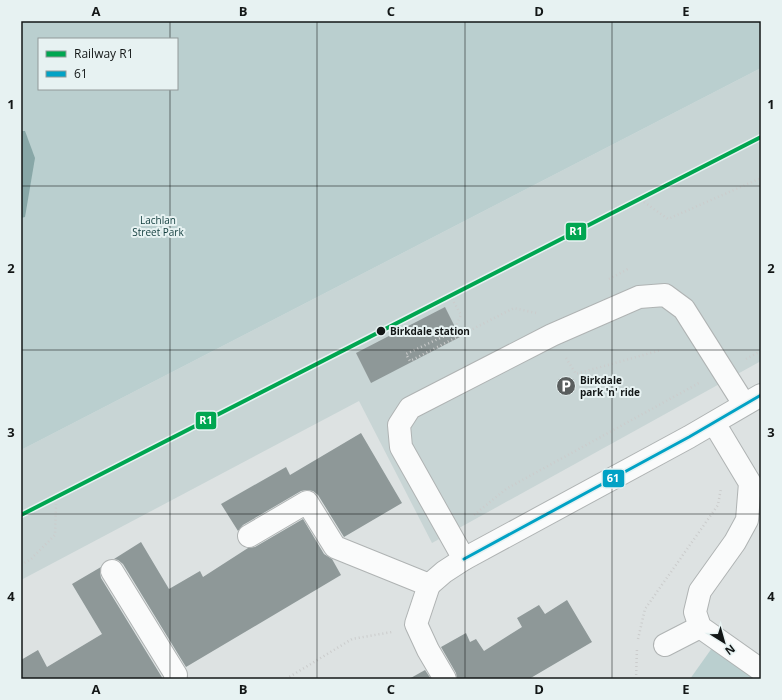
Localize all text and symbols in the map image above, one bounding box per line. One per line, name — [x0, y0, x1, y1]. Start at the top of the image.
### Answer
text: A — [92, 2, 101, 20]
text: B — [239, 2, 248, 20]
text: C — [387, 2, 395, 20]
text: D — [534, 2, 544, 20]
text: E — [682, 2, 690, 20]
legend — [38, 38, 178, 90]
text: Railway R1 — [74, 45, 134, 62]
text: 61 — [74, 65, 88, 82]
text: 1 — [7, 95, 15, 113]
text: 1 — [767, 95, 775, 113]
park label: Lachlan Street Park — [132, 213, 184, 239]
line badge: R1 — [565, 222, 587, 241]
text: R1 — [569, 223, 583, 238]
text: 2 — [7, 259, 15, 277]
text: 2 — [767, 259, 775, 277]
place label: Birkdale station — [390, 324, 470, 338]
marker: Birkdale station — [375, 325, 387, 337]
place label: Birkdale park 'n' ride — [580, 373, 640, 399]
parking icon: Birkdale park 'n' ride — [555, 375, 577, 397]
line badge: R1 — [195, 411, 217, 430]
text: R1 — [199, 412, 213, 427]
text: 3 — [7, 423, 15, 441]
text: 3 — [767, 423, 775, 441]
line badge: 61 — [602, 469, 625, 488]
text: 61 — [607, 470, 619, 485]
text: 4 — [7, 587, 15, 605]
text: 4 — [767, 587, 775, 605]
north arrow — [704, 622, 744, 662]
text: N — [722, 642, 738, 659]
text: A — [92, 680, 101, 698]
text: B — [239, 680, 248, 698]
text: C — [387, 680, 395, 698]
text: D — [534, 680, 544, 698]
text: E — [682, 680, 690, 698]

